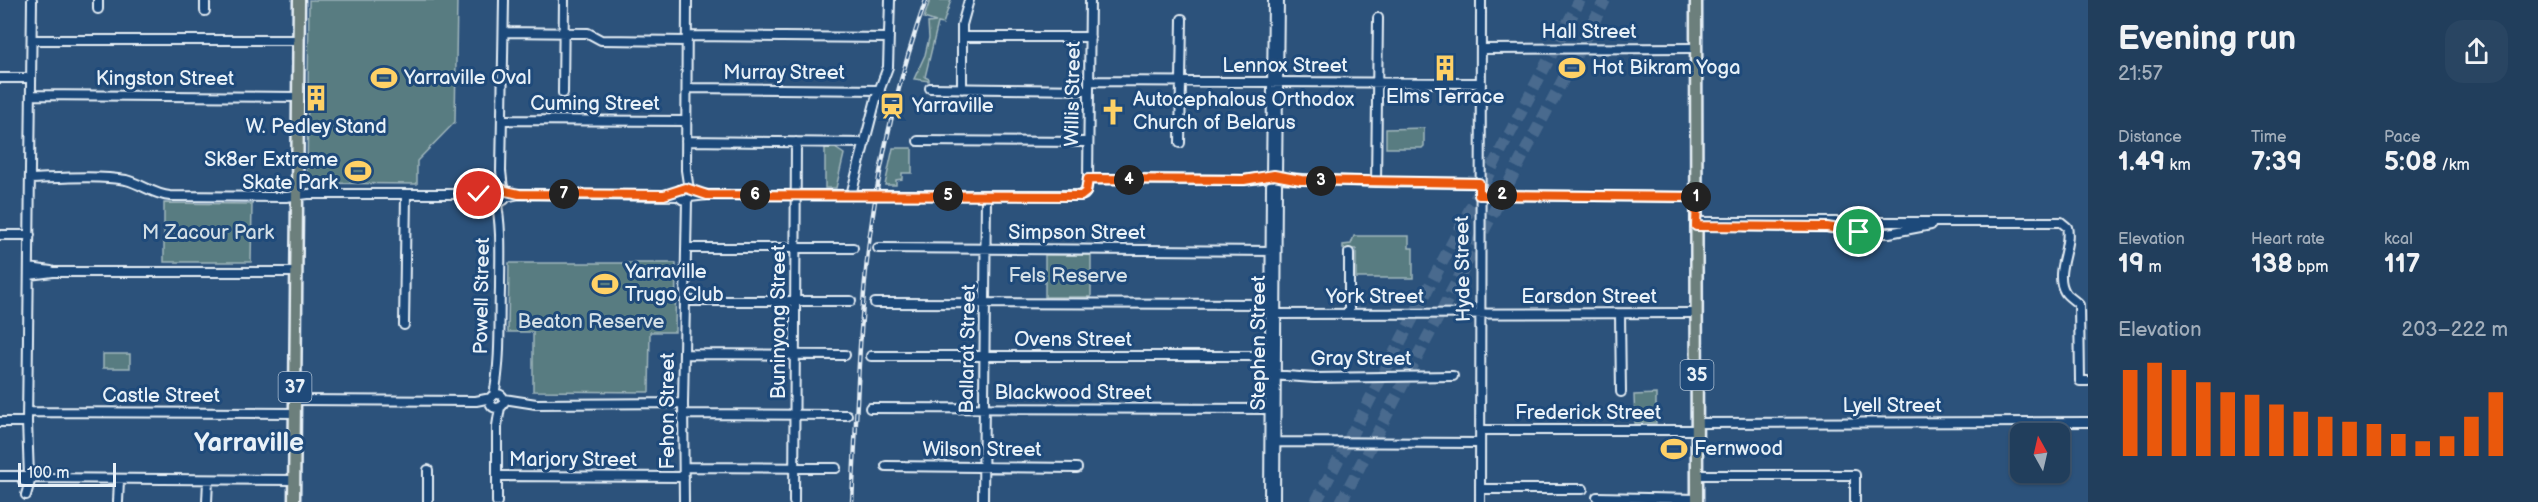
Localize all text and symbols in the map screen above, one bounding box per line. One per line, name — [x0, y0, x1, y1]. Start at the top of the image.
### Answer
text: Evening run — [2118, 19, 2296, 59]
street label: Hall Street — [1542, 20, 1636, 44]
button: share — [2445, 20, 2508, 83]
street label: Willis Street — [1060, 41, 1086, 147]
building icon: Elms Terrace — [1430, 53, 1460, 83]
sports icon: Hot Bikram Yoga — [1557, 53, 1587, 83]
street label: Lennox Street — [1222, 54, 1348, 78]
place label: Hot Bikram Yoga — [1592, 56, 1741, 80]
street label: Murray Street — [723, 61, 845, 85]
text: 21:57 — [2118, 62, 2163, 86]
sports icon: Yarraville Oval — [369, 63, 399, 93]
place label: Yarraville Oval — [403, 66, 531, 90]
street label: Kingston Street — [96, 67, 234, 91]
building icon: W. Pedley Stand — [301, 83, 331, 113]
place label: Elms Terrace — [1386, 85, 1504, 109]
place label: Autocephalous Orthodox Church of Belarus — [1133, 88, 1355, 135]
station icon: Yarraville — [877, 91, 907, 121]
street label: Cuming Street — [530, 92, 660, 116]
place label: Yarraville — [911, 94, 994, 118]
church icon: Autocephalous Orthodox Church of Belarus — [1098, 97, 1128, 127]
place label: W. Pedley Stand — [245, 115, 387, 139]
text: Distance — [2118, 128, 2182, 147]
text: Time — [2251, 128, 2286, 147]
text: Pace — [2384, 128, 2420, 147]
text: 1.49 — [2118, 147, 2165, 178]
text: 7:39 — [2251, 147, 2302, 178]
text: 5:08 — [2384, 147, 2437, 178]
place label: Sk8er Extreme Skate Park — [204, 148, 338, 195]
sports icon: Sk8er Extreme Skate Park — [343, 156, 373, 186]
text: km — [2165, 156, 2191, 175]
text: /km — [2437, 156, 2470, 175]
pin: 4 — [1114, 165, 1144, 195]
pin: 3 — [1306, 166, 1336, 196]
pin — [453, 168, 504, 219]
text: 4 — [1124, 170, 1134, 189]
text: 3 — [1316, 171, 1326, 190]
icon: check — [462, 177, 495, 210]
pin: 7 — [549, 179, 579, 209]
pin: 6 — [740, 180, 770, 210]
pin: 2 — [1487, 180, 1517, 210]
pin: 5 — [933, 181, 963, 211]
pin: 1 — [1681, 182, 1711, 212]
text: 7 — [560, 184, 568, 203]
text: 6 — [750, 185, 760, 204]
text: 2 — [1497, 185, 1507, 204]
text: 5 — [943, 186, 953, 205]
text: 1 — [1693, 187, 1699, 206]
pin — [1833, 206, 1884, 257]
icon: arrive — [1842, 215, 1875, 248]
street label: Hyde Street — [1450, 216, 1476, 322]
park label: M Zacour Park — [142, 221, 274, 245]
street label: Simpson Street — [1008, 221, 1146, 245]
text: Elevation — [2118, 230, 2185, 249]
text: Heart rate — [2251, 230, 2325, 249]
text: kcal — [2384, 230, 2413, 249]
street label: Powell Street — [469, 237, 495, 355]
street label: Buninyong Street — [767, 245, 791, 399]
text: 19 — [2118, 249, 2144, 280]
text: 138 — [2251, 249, 2293, 280]
text: 117 — [2384, 249, 2420, 280]
text: m — [2144, 258, 2162, 277]
text: bpm — [2293, 258, 2329, 277]
place label: Yarraville Trugo Club — [624, 260, 724, 307]
park label: Fels Reserve — [1008, 264, 1128, 288]
sports icon: Yarraville Trugo Club — [590, 269, 620, 299]
street label: Stephen Street — [1247, 275, 1271, 411]
street label: Ballarat Street — [955, 284, 981, 414]
street label: York Street — [1325, 285, 1424, 309]
street label: Earsdon Street — [1521, 285, 1657, 309]
park label: Beaton Reserve — [518, 310, 665, 334]
text: Elevation — [2118, 318, 2201, 342]
text: 203–222 m — [2402, 318, 2508, 342]
street label: Ovens Street — [1014, 328, 1132, 352]
street label: Gray Street — [1311, 347, 1411, 371]
street label: Fehon Street — [656, 353, 680, 469]
road number: 35 — [1680, 360, 1714, 390]
road number: 37 — [278, 372, 312, 402]
street label: Blackwood Street — [994, 381, 1152, 405]
street label: Castle Street — [102, 384, 220, 408]
street label: Lyell Street — [1842, 394, 1942, 418]
street label: Frederick Street — [1515, 401, 1661, 425]
north arrow — [2010, 423, 2070, 483]
map controls — [2010, 423, 2070, 483]
district label: Yarraville — [194, 428, 304, 459]
sports icon: Fernwood — [1659, 434, 1689, 464]
place label: Fernwood — [1694, 437, 1783, 461]
street label: Wilson Street — [923, 438, 1041, 462]
street label: Marjory Street — [509, 448, 637, 472]
scale bar — [18, 460, 116, 488]
text: 100 m — [27, 464, 70, 483]

